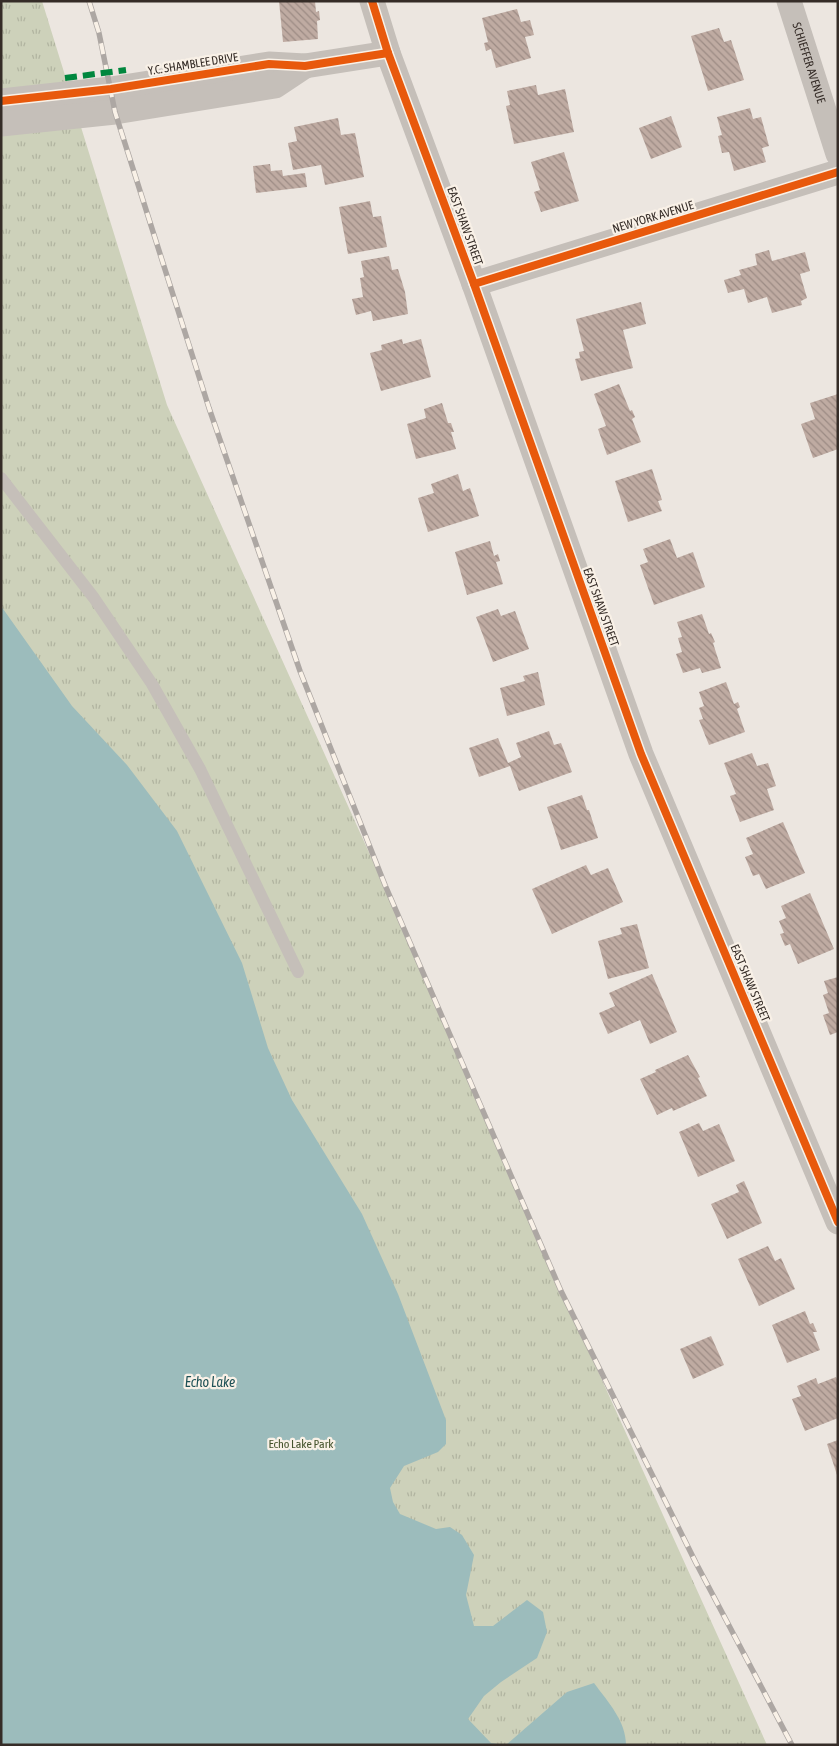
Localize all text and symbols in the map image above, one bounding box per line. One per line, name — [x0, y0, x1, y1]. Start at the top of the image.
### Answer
street label: SCHIEFFER AVENUE — [789, 21, 828, 105]
street label: Y.C. SHAMBLEE DRIVE — [147, 50, 239, 78]
street label: EAST SHAW STREET — [444, 185, 486, 268]
street label: NEW YORK AVENUE — [611, 198, 695, 236]
street label: EAST SHAW STREET — [580, 566, 622, 649]
street label: EAST SHAW STREET — [727, 942, 773, 1024]
water label: Echo Lake — [185, 1374, 235, 1390]
park label: Echo Lake Park — [268, 1437, 334, 1451]

